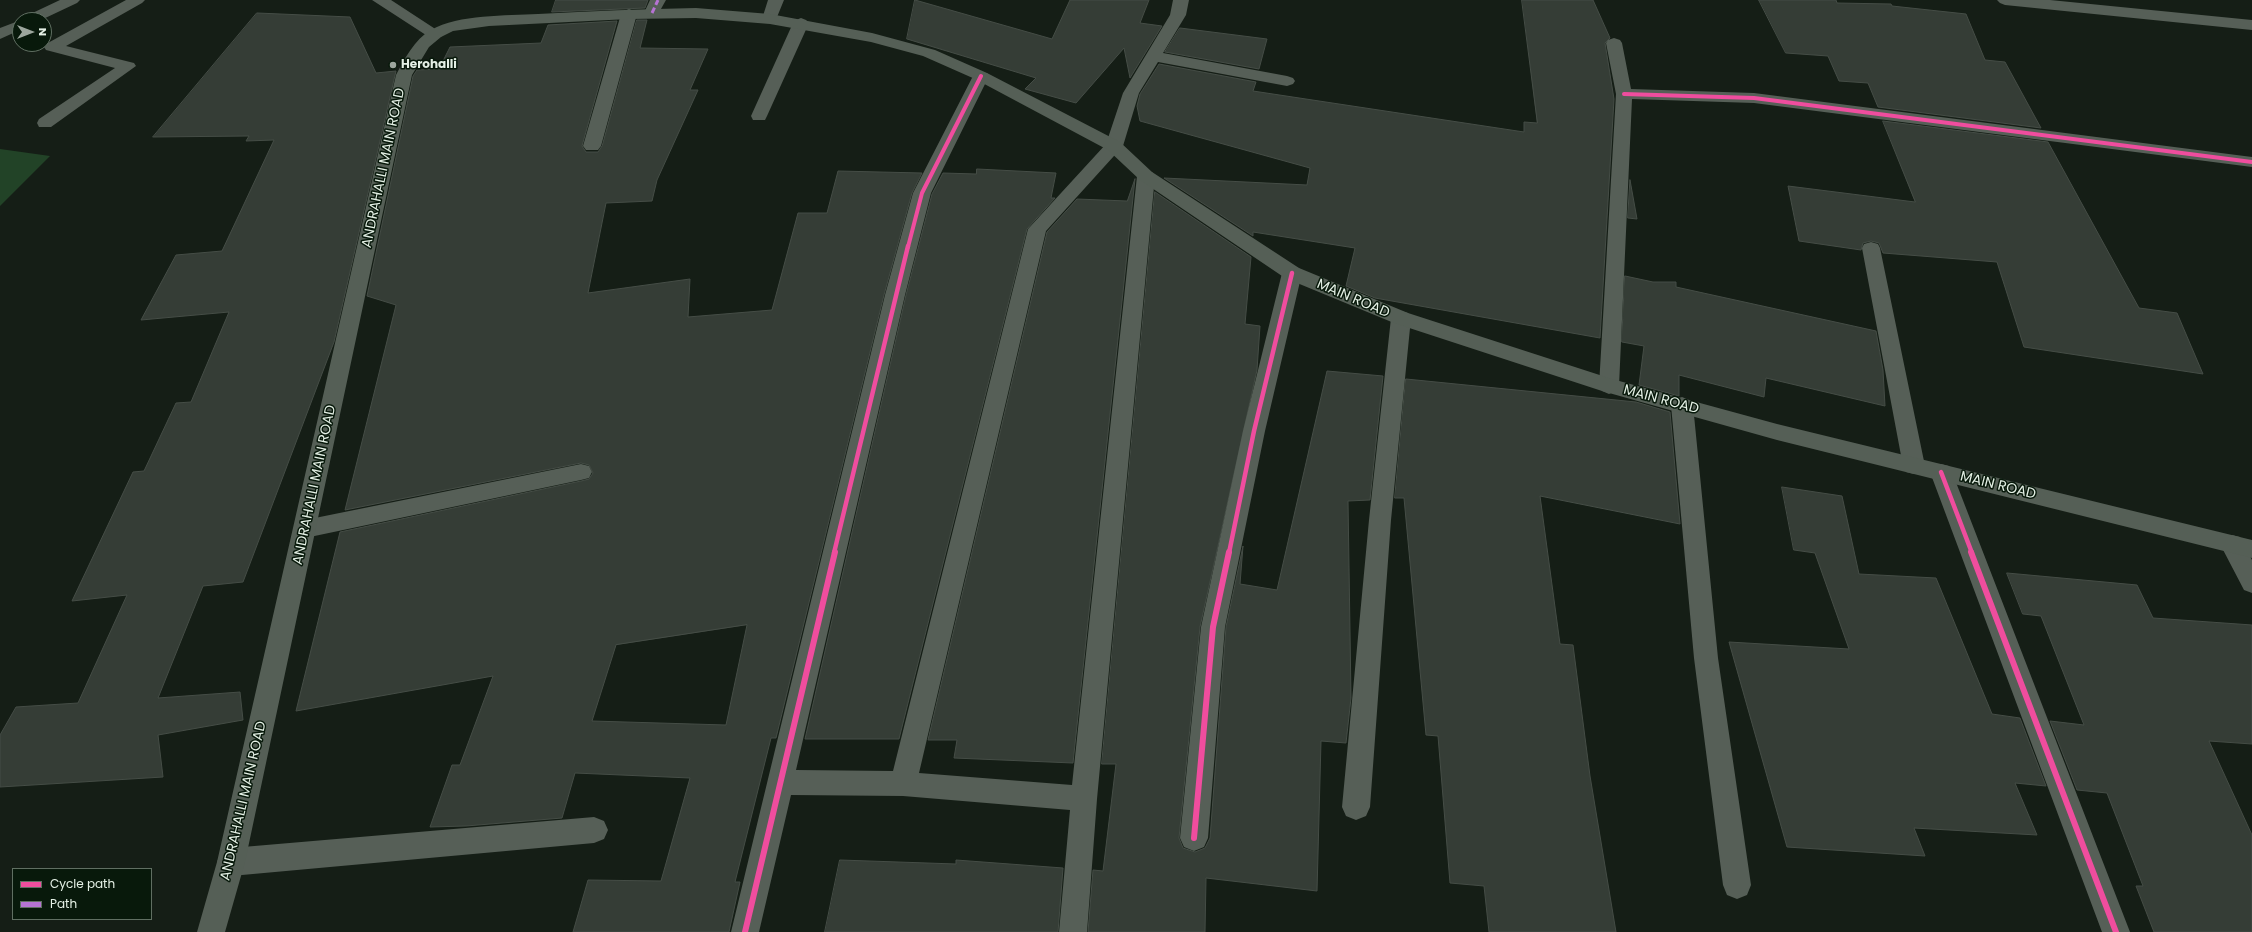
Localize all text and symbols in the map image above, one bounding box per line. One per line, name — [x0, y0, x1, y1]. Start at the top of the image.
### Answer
north arrow — [12, 12, 52, 52]
text: N — [35, 28, 51, 36]
place label: Herohalli — [401, 58, 457, 72]
marker: Herohalli — [388, 60, 398, 70]
street label: ANDRAHALLI MAIN ROAD — [359, 87, 409, 249]
street label: MAIN ROAD — [1314, 276, 1392, 322]
street label: MAIN ROAD — [1621, 382, 1701, 418]
street label: ANDRAHALLI MAIN ROAD — [290, 404, 340, 566]
street label: MAIN ROAD — [1958, 468, 2038, 504]
street label: ANDRAHALLI MAIN ROAD — [217, 720, 271, 882]
legend — [12, 868, 152, 920]
text: Cycle path — [50, 875, 115, 892]
text: Path — [50, 895, 77, 912]

